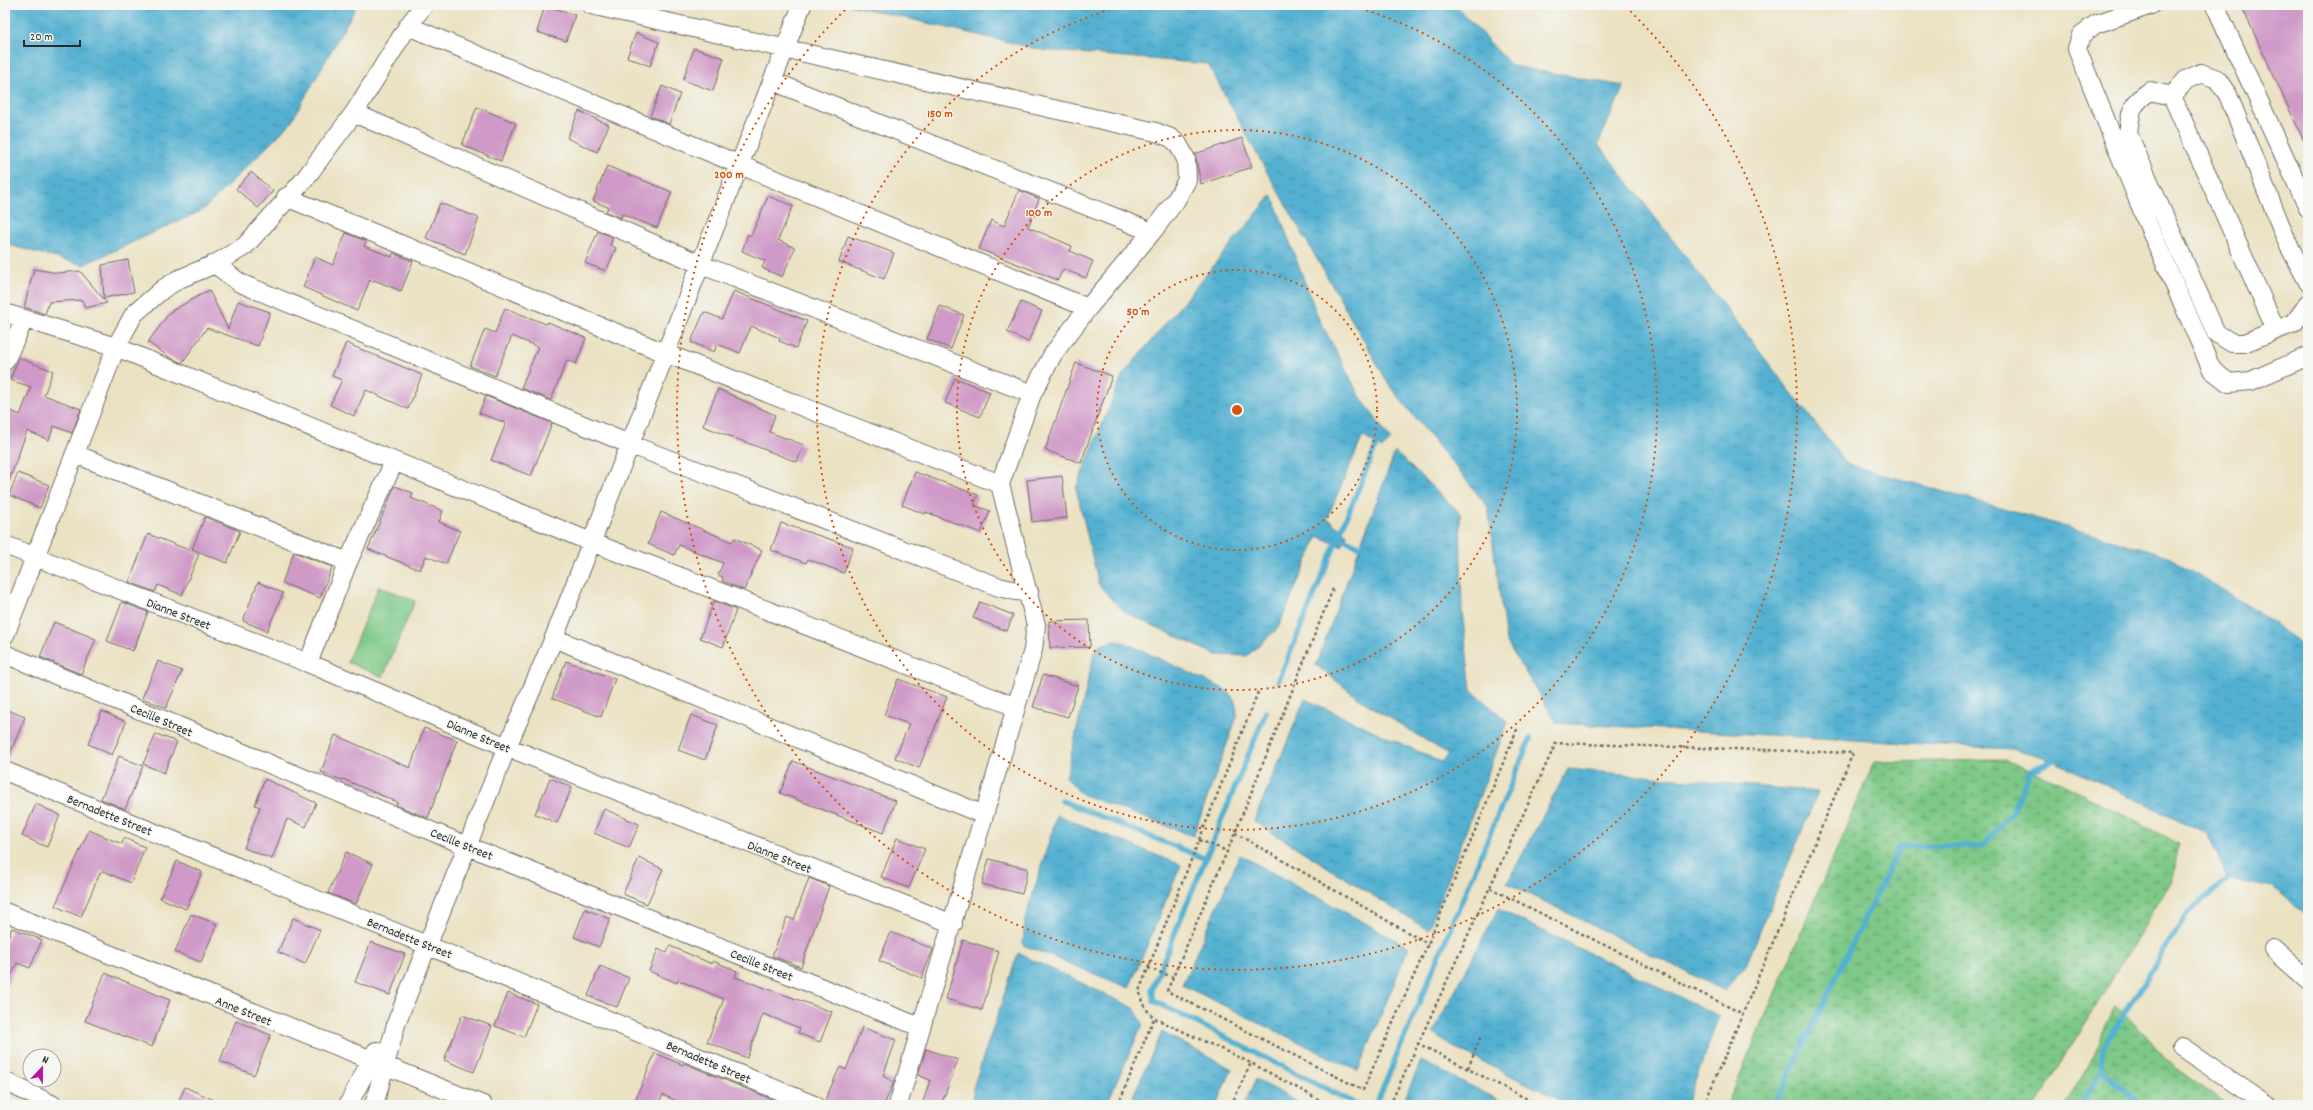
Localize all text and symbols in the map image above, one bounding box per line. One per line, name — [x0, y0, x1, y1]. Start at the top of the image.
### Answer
scale bar — [24, 22, 80, 48]
text: 20 m — [30, 29, 53, 46]
text: 150 m — [927, 106, 953, 123]
text: 200 m — [714, 167, 744, 184]
text: 100 m — [1026, 205, 1052, 222]
text: 50 m — [1126, 304, 1150, 321]
centre of rings — [1230, 403, 1244, 417]
street label: Dianne Street — [143, 594, 213, 636]
street label: Cecille Street — [127, 700, 195, 743]
street label: Dianne Street — [443, 715, 513, 759]
street label: Bernadette Street — [64, 791, 155, 842]
street label: Cecille Street — [427, 824, 496, 867]
street label: Dianne Street — [744, 837, 814, 880]
street label: Bernadette Street — [364, 914, 455, 965]
street label: Cecille Street — [727, 945, 796, 988]
street label: Anne Street — [212, 992, 274, 1032]
street label: Bernadette Street — [663, 1037, 754, 1090]
north arrow — [22, 1048, 62, 1088]
text: N — [39, 1052, 51, 1069]

